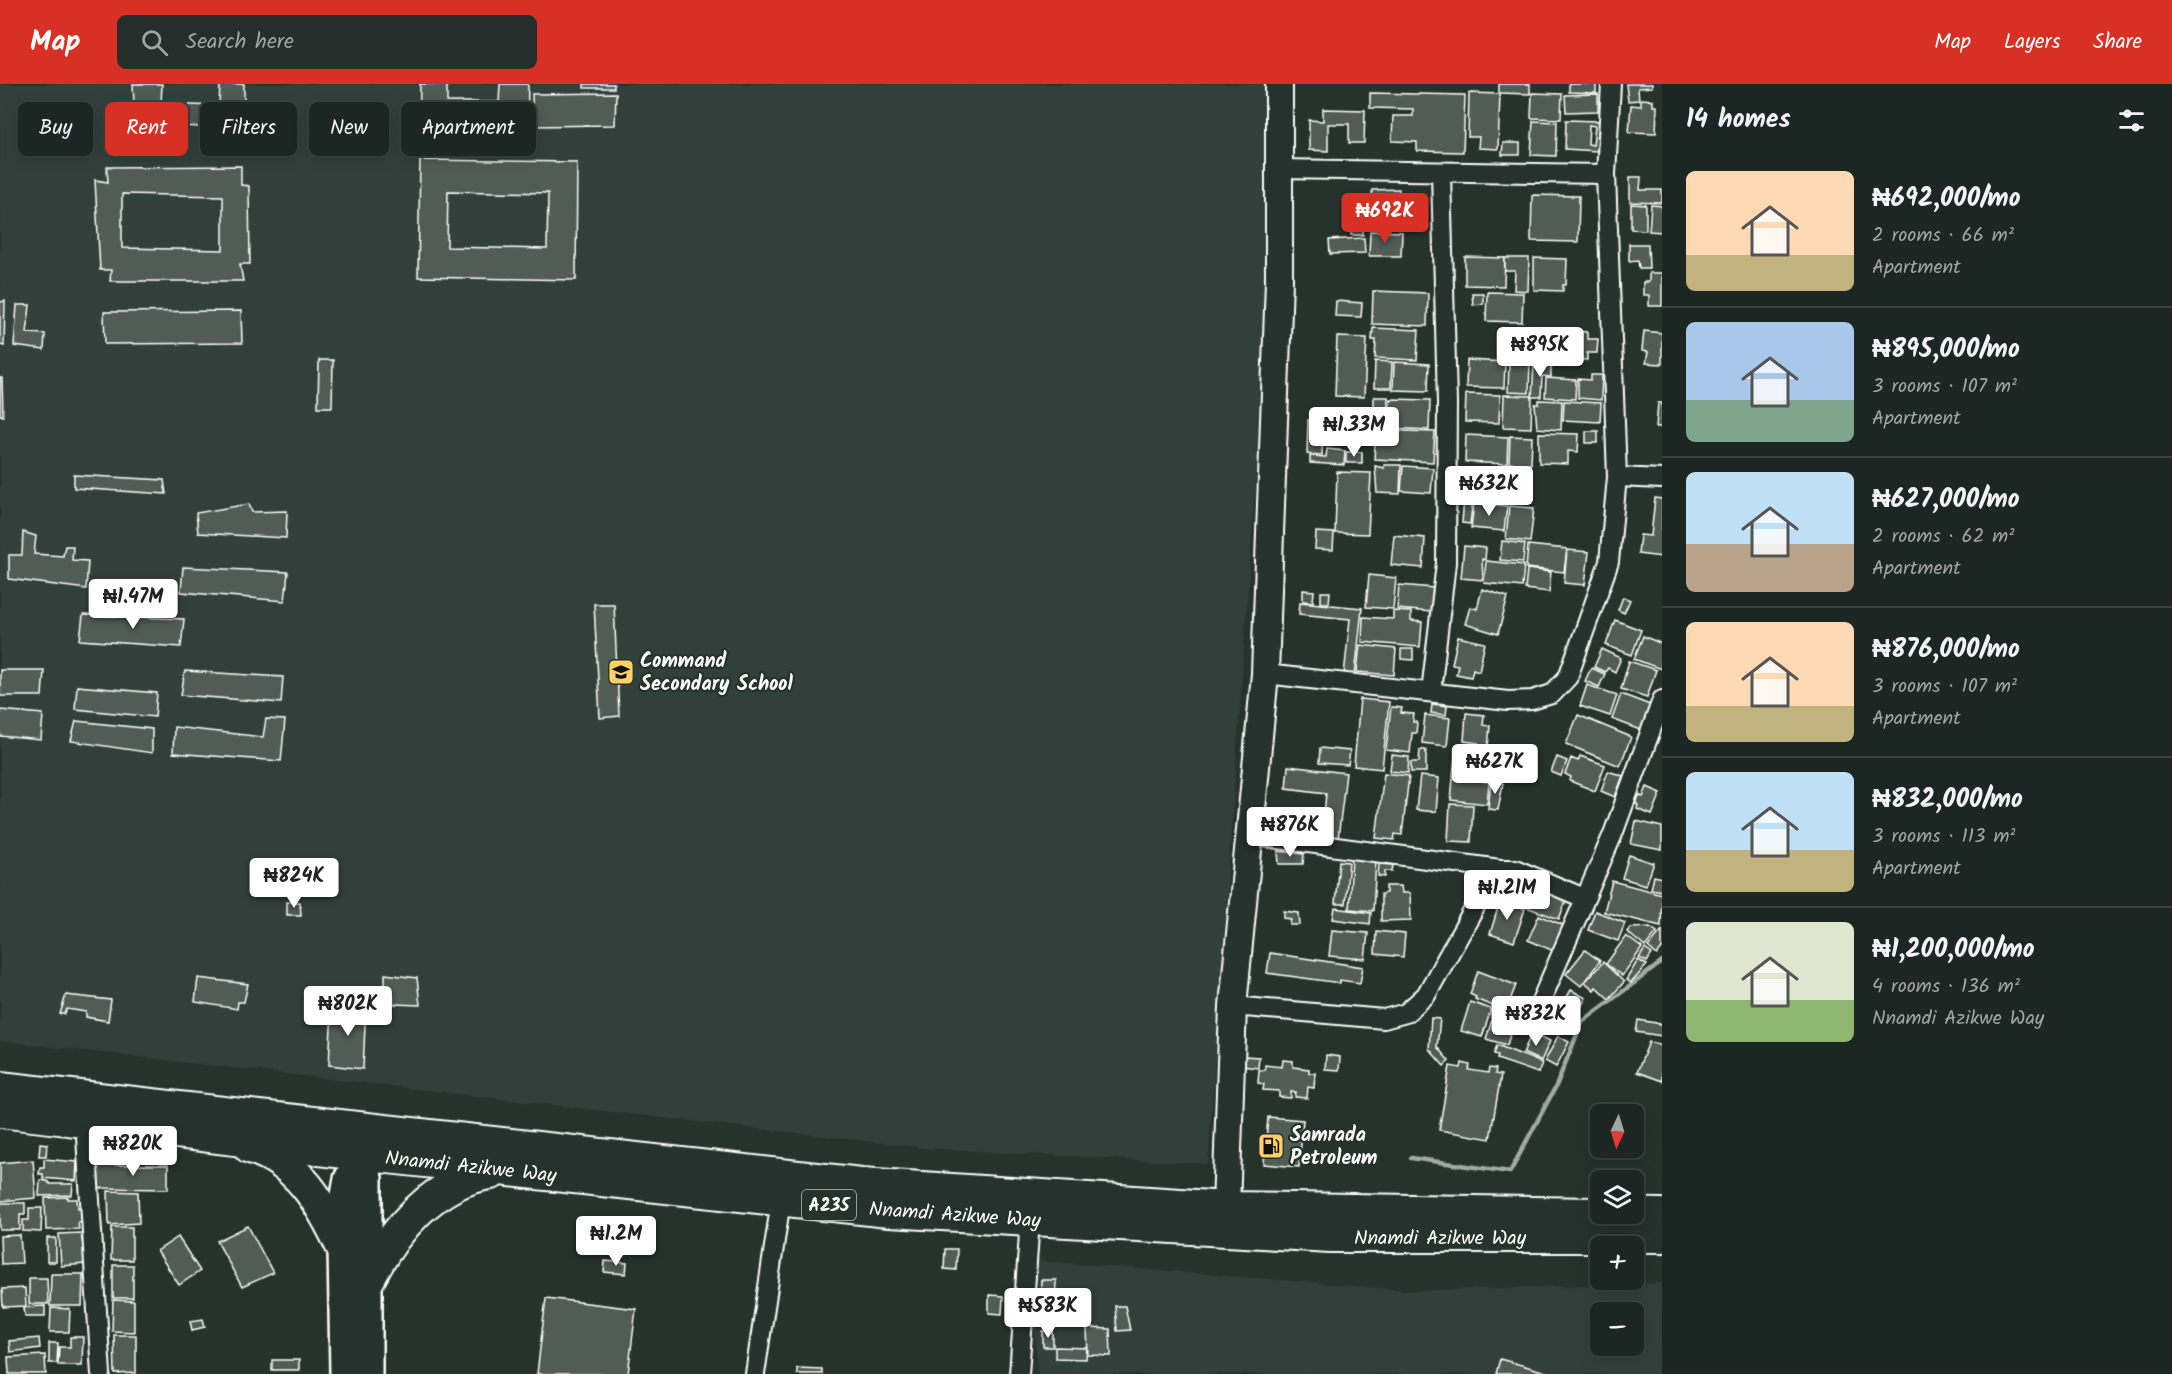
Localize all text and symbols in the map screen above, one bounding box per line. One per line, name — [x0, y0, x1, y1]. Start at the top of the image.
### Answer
search box — [117, 15, 537, 69]
text: Map — [30, 20, 81, 65]
text: Search here — [186, 25, 294, 60]
icon: search — [138, 26, 171, 59]
text: Map — [1934, 26, 1971, 59]
text: Layers — [2004, 26, 2060, 59]
text: Share — [2093, 26, 2142, 59]
text: 14 homes — [1686, 99, 1791, 141]
chip: Buy — [18, 102, 93, 156]
chip: Rent — [105, 102, 188, 156]
chip: Filters — [200, 102, 297, 156]
chip: New — [309, 102, 389, 156]
chip: Apartment — [401, 102, 536, 156]
icon: filters — [2115, 104, 2148, 137]
text: ₦692,000/mo — [1872, 178, 2021, 220]
pin: ₦692K — [1343, 193, 1427, 244]
icon: home — [1734, 195, 1806, 267]
text: ₦692K — [1355, 196, 1415, 228]
text: 2 rooms · 66 m² — [1872, 220, 2014, 252]
text: Apartment — [1872, 252, 1961, 284]
pin: ₦895K — [1498, 327, 1582, 378]
text: ₦895,000/mo — [1872, 329, 2020, 371]
text: ₦895K — [1511, 330, 1569, 362]
icon: home — [1734, 346, 1806, 418]
text: 3 rooms · 107 m² — [1872, 371, 2017, 403]
text: Apartment — [1872, 403, 1961, 435]
pin: ₦1.33M — [1305, 407, 1403, 458]
text: ₦1.33M — [1323, 410, 1385, 442]
pin: ₦632K — [1447, 466, 1531, 517]
text: ₦632K — [1459, 469, 1519, 501]
text: ₦627,000/mo — [1872, 479, 2020, 521]
icon: home — [1734, 496, 1806, 568]
text: 2 rooms · 62 m² — [1872, 521, 2014, 553]
text: Apartment — [1872, 553, 1961, 585]
pin: ₦1.47M — [84, 579, 182, 630]
text: ₦1.47M — [103, 582, 163, 614]
text: ₦876,000/mo — [1872, 629, 2020, 671]
place label: Command Secondary School — [640, 646, 793, 701]
icon: home — [1734, 646, 1806, 718]
school or university icon: Command Secondary School — [606, 657, 636, 687]
text: 3 rooms · 107 m² — [1872, 671, 2017, 703]
text: Apartment — [1872, 703, 1961, 735]
pin: ₦627K — [1453, 744, 1537, 795]
text: ₦627K — [1466, 747, 1524, 779]
text: ₦832,000/mo — [1872, 779, 2023, 821]
icon: home — [1734, 796, 1806, 868]
pin: ₦876K — [1248, 807, 1332, 858]
text: ₦876K — [1261, 810, 1319, 842]
text: 3 rooms · 113 m² — [1872, 821, 2015, 853]
text: Apartment — [1872, 853, 1961, 885]
pin: ₦824K — [252, 858, 336, 909]
text: ₦824K — [264, 861, 324, 893]
pin: ₦1.21M — [1458, 870, 1556, 921]
text: ₦1.21M — [1478, 873, 1536, 905]
text: ₦1,200,000/mo — [1872, 929, 2035, 971]
icon: home — [1734, 946, 1806, 1018]
text: 4 rooms · 136 m² — [1872, 971, 2020, 1003]
pin: ₦802K — [306, 986, 390, 1037]
text: ₦802K — [318, 989, 378, 1021]
pin: ₦832K — [1494, 996, 1578, 1047]
text: ₦832K — [1506, 999, 1566, 1031]
text: Nnamdi Azikwe Way — [1872, 1003, 2044, 1035]
north arrow — [1590, 1104, 1644, 1158]
map controls — [1590, 1104, 1644, 1356]
place label: Samrada Petroleum — [1290, 1120, 1377, 1175]
pin: ₦820K — [91, 1126, 175, 1177]
text: ₦820K — [103, 1129, 163, 1161]
fuel station icon: Samrada Petroleum — [1256, 1131, 1286, 1161]
street label: Nnamdi Azikwe Way — [383, 1143, 559, 1193]
button: layers — [1590, 1170, 1644, 1224]
road number: A235 — [802, 1190, 856, 1220]
street label: Nnamdi Azikwe Way — [868, 1194, 1043, 1238]
pin: ₦1.2M — [574, 1216, 658, 1267]
text: ₦1.2M — [590, 1219, 642, 1251]
street label: Nnamdi Azikwe Way — [1354, 1223, 1527, 1255]
button: + — [1590, 1236, 1644, 1290]
pin: ₦583K — [1006, 1288, 1090, 1339]
text: ₦583K — [1018, 1291, 1078, 1323]
button: − — [1590, 1302, 1644, 1356]

